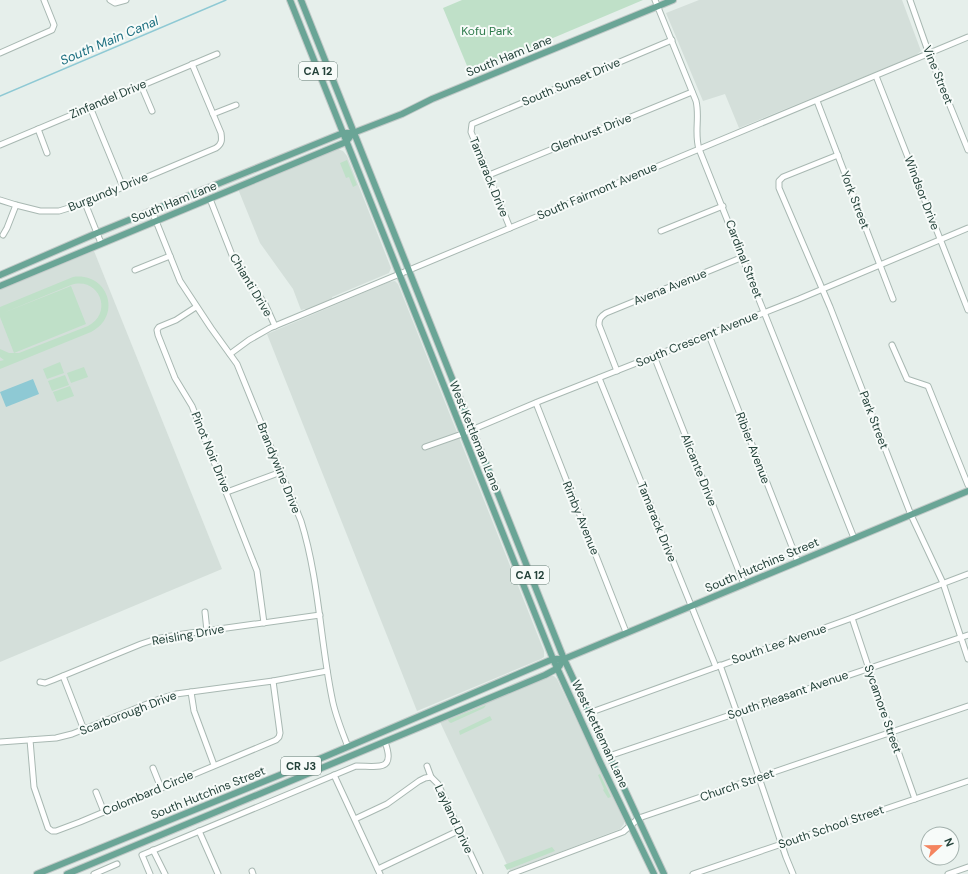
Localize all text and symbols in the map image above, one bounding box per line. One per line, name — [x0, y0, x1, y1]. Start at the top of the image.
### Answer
water label: South Main Canal — [57, 12, 162, 69]
park label: Kofu Park — [461, 23, 513, 39]
street label: South Ham Lane — [464, 31, 554, 80]
street label: Vine Street — [919, 43, 957, 107]
street label: South Sunset Drive — [519, 54, 623, 110]
road number: CA 12 — [299, 62, 337, 80]
street label: Zinfandel Drive — [67, 76, 149, 122]
street label: Glenhurst Drive — [548, 109, 634, 156]
street label: Tamarack Drive — [466, 135, 512, 220]
street label: Windsor Drive — [901, 154, 944, 232]
street label: South Fairmont Avenue — [535, 158, 660, 224]
street label: Burgundy Drive — [66, 169, 150, 215]
street label: York Street — [837, 169, 873, 231]
street label: South Ham Lane — [129, 177, 219, 226]
street label: Cardinal Street — [722, 217, 766, 301]
street label: Chianti Drive — [226, 250, 276, 320]
street label: Avena Avenue — [631, 265, 709, 309]
street label: South Crescent Avenue — [633, 307, 761, 371]
street label: West Kettleman Lane — [446, 379, 504, 494]
street label: Park Street — [856, 389, 892, 452]
street label: Pinot Noir Drive — [188, 409, 235, 495]
street label: Ribier Avenue — [732, 410, 774, 486]
street label: Brandywine Drive — [253, 420, 305, 516]
street label: Alicante Drive — [677, 431, 721, 509]
street label: Rimby Avenue — [559, 479, 603, 557]
street label: Tamarack Drive — [634, 480, 680, 565]
street label: South Hutchins Street — [703, 534, 822, 596]
road number: CA 12 — [511, 566, 549, 584]
street label: South Lee Avenue — [729, 620, 829, 668]
street label: Reisling Drive — [151, 621, 226, 649]
street label: Sycamore Street — [860, 663, 906, 756]
street label: South Pleasant Avenue — [725, 667, 851, 723]
street label: West Kettleman Lane — [568, 677, 632, 791]
street label: Scarborough Drive — [77, 687, 179, 739]
road number: CR J3 — [281, 757, 321, 775]
street label: South Hutchins Street — [148, 763, 268, 823]
street label: Church Street — [698, 765, 777, 805]
street label: Colombard Circle — [100, 767, 196, 819]
street label: Layland Drive — [431, 782, 477, 856]
street label: South School Street — [776, 801, 886, 853]
north arrow — [920, 826, 960, 866]
text: N — [941, 836, 957, 849]

